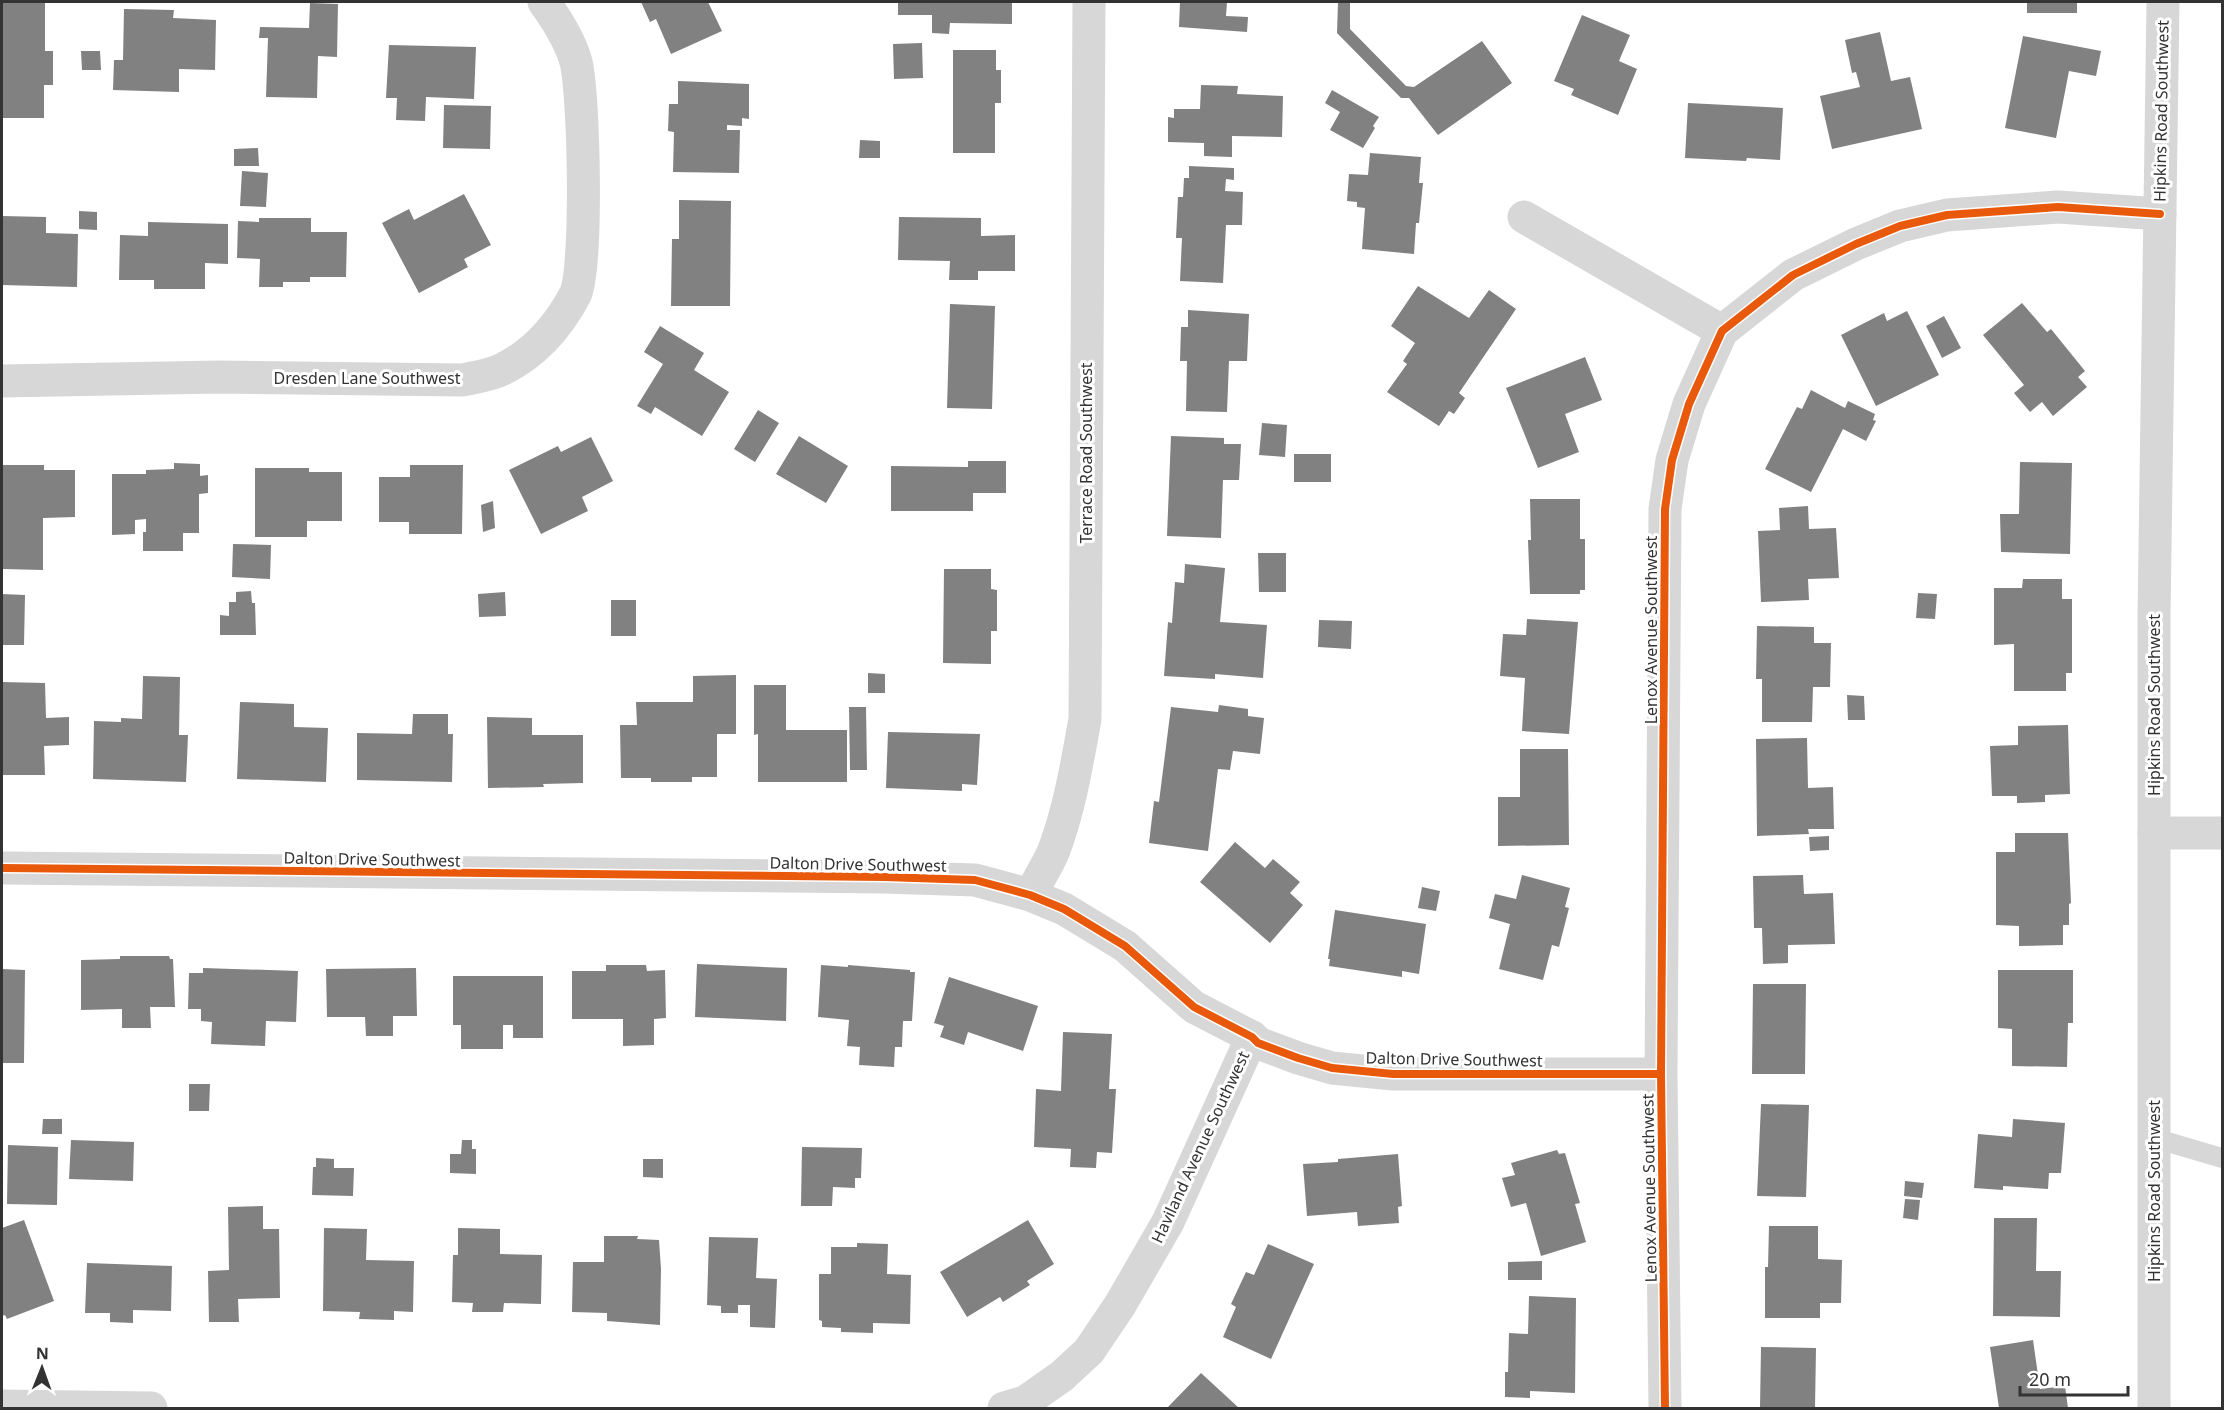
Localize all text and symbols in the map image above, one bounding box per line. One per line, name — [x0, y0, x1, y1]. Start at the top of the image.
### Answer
street label: Hipkins Road Southwest — [2148, 20, 2174, 202]
street label: Terrace Road Southwest — [1075, 362, 1097, 544]
street label: Dresden Lane Southwest — [273, 367, 461, 389]
street label: Lenox Avenue Southwest — [1640, 535, 1662, 724]
street label: Hipkins Road Southwest — [2143, 614, 2165, 796]
street label: Dalton Drive Southwest — [283, 846, 461, 872]
street label: Dalton Drive Southwest — [769, 851, 947, 877]
street label: Dalton Drive Southwest — [1365, 1046, 1543, 1072]
street label: Haviland Avenue Southwest — [1146, 1047, 1254, 1247]
street label: Lenox Avenue Southwest — [1636, 1093, 1662, 1283]
street label: Hipkins Road Southwest — [2143, 1100, 2165, 1282]
north arrow — [12, 1338, 72, 1398]
text: N — [36, 1342, 49, 1364]
scale bar — [2020, 1359, 2128, 1397]
text: 20 m — [2029, 1367, 2071, 1391]

